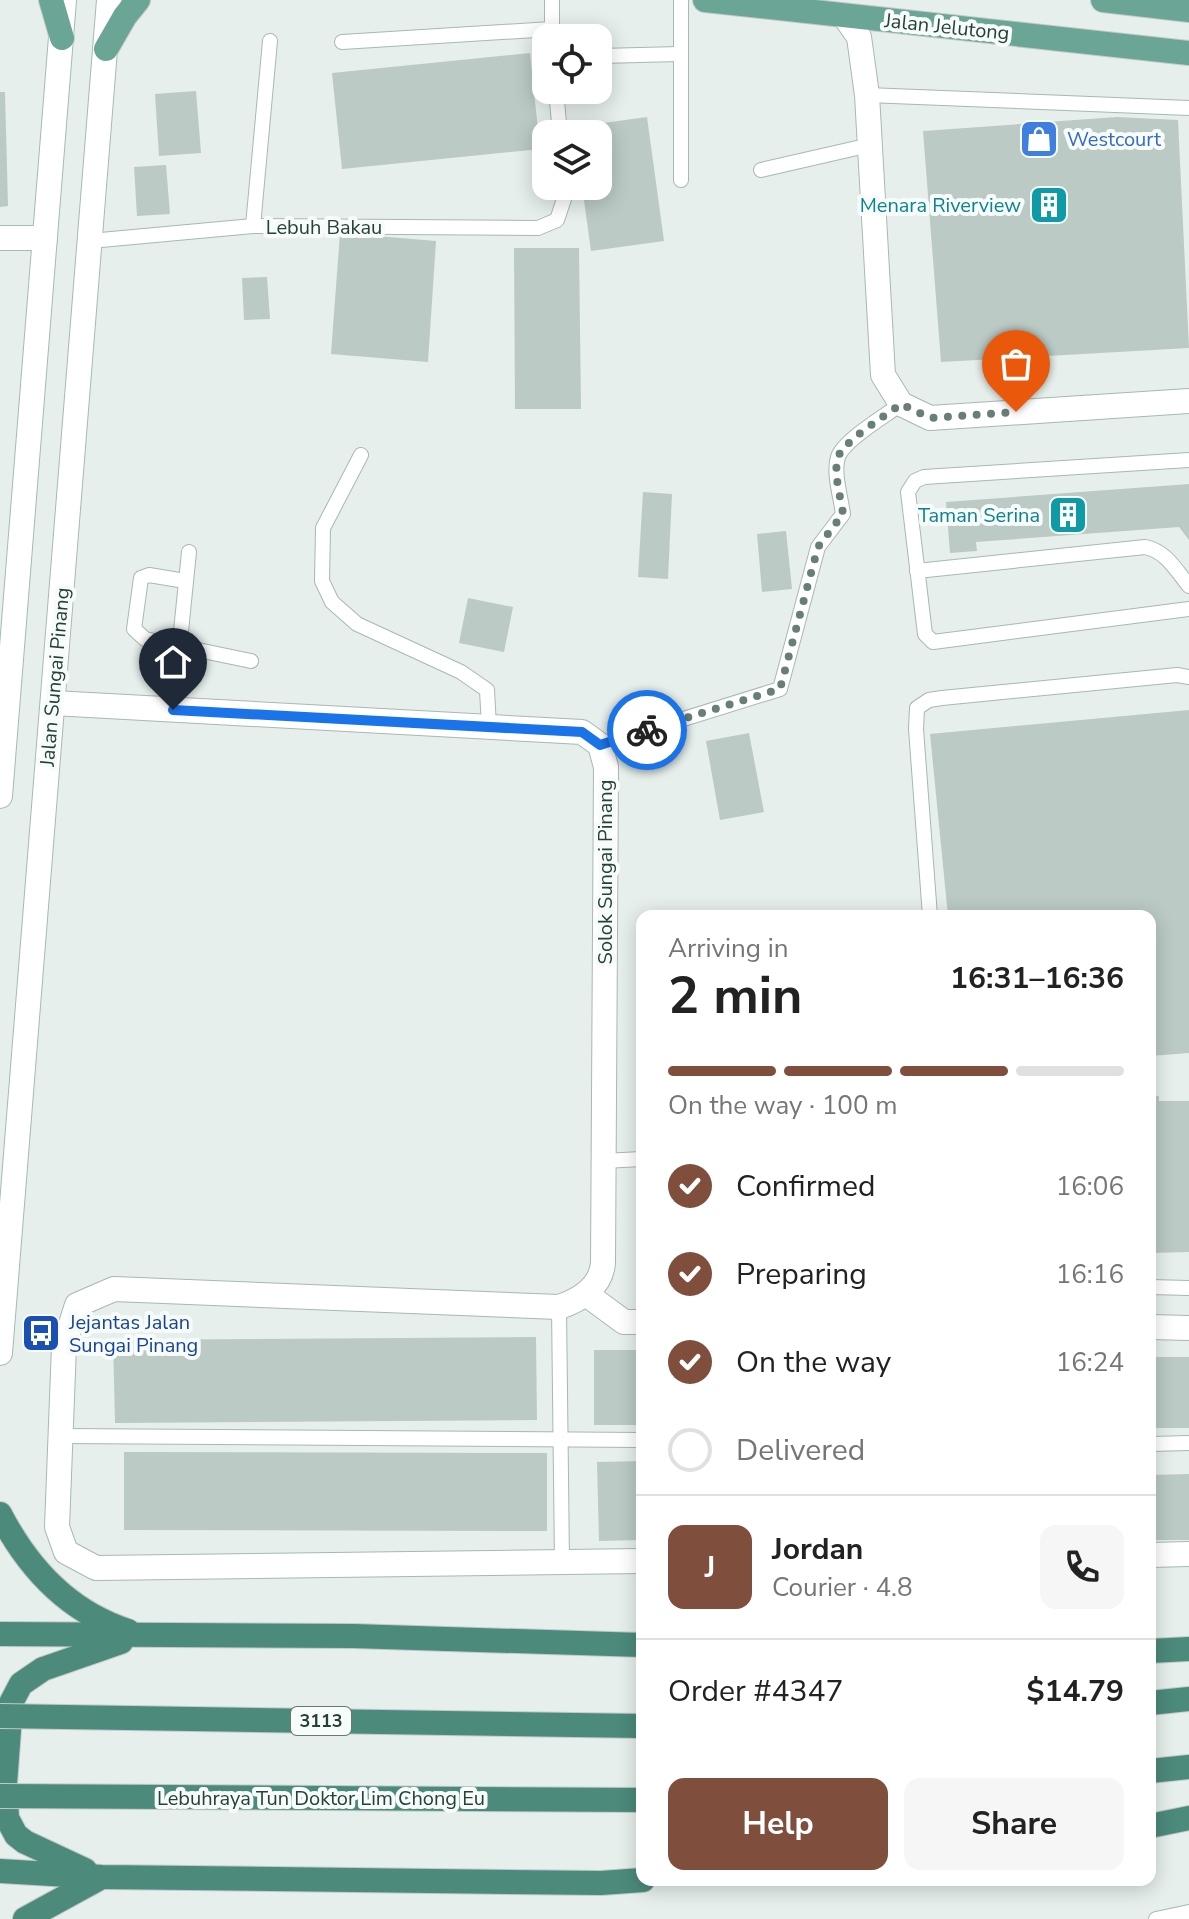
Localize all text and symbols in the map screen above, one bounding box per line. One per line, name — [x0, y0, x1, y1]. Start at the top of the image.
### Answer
street label: Jalan Jelutong — [882, 7, 1011, 47]
map controls — [532, 24, 612, 200]
button: locate — [532, 24, 612, 104]
shop icon: Westcourt — [1018, 118, 1060, 160]
button: layers — [532, 120, 612, 200]
place label: Westcourt — [1067, 126, 1162, 153]
building icon: Menara Riverview — [1028, 184, 1070, 226]
place label: Menara Riverview — [860, 192, 1021, 219]
street label: Lebuh Bakau — [266, 214, 382, 241]
pin — [982, 330, 1050, 412]
icon: bag — [994, 342, 1038, 386]
building icon: Taman Serina — [1047, 494, 1089, 536]
place label: Taman Serina — [918, 502, 1040, 529]
street label: Jalan Sungai Pinang — [34, 586, 76, 769]
pin — [139, 628, 207, 710]
icon: home — [151, 640, 195, 684]
courier — [607, 690, 687, 770]
icon: bike — [625, 708, 669, 752]
street label: Solok Sungai Pinang — [592, 780, 619, 964]
text: Arriving in — [668, 931, 789, 966]
text: 16:31–16:36 — [950, 958, 1124, 999]
text: 2 min — [668, 960, 803, 1031]
text: On the way · 100 m — [668, 1088, 897, 1123]
icon: check — [668, 1164, 712, 1208]
text: Confirmed — [736, 1166, 876, 1207]
text: 16:06 — [1056, 1169, 1124, 1204]
icon: check — [668, 1252, 712, 1296]
text: Preparing — [736, 1254, 867, 1295]
text: 16:16 — [1056, 1257, 1124, 1292]
place label: Jejantas Jalan Sungai Pinang — [68, 1309, 198, 1359]
bus stop icon: Jejantas Jalan Sungai Pinang — [20, 1312, 62, 1354]
icon: check — [668, 1340, 712, 1384]
text: On the way — [736, 1342, 891, 1383]
text: 16:24 — [1056, 1345, 1124, 1380]
text: Delivered — [736, 1430, 865, 1471]
button: phone — [1040, 1525, 1124, 1609]
text: Jordan — [772, 1529, 863, 1570]
text: J — [705, 1547, 715, 1588]
text: Courier · 4.8 — [772, 1570, 913, 1605]
text: Order #4347 — [668, 1671, 843, 1712]
text: $14.79 — [1027, 1671, 1124, 1712]
road number: 3113 — [291, 1707, 351, 1735]
button: Help — [668, 1778, 888, 1870]
button: Share — [904, 1778, 1124, 1870]
street label: Lebuhraya Tun Doktor Lim Chong Eu — [157, 1785, 485, 1812]

